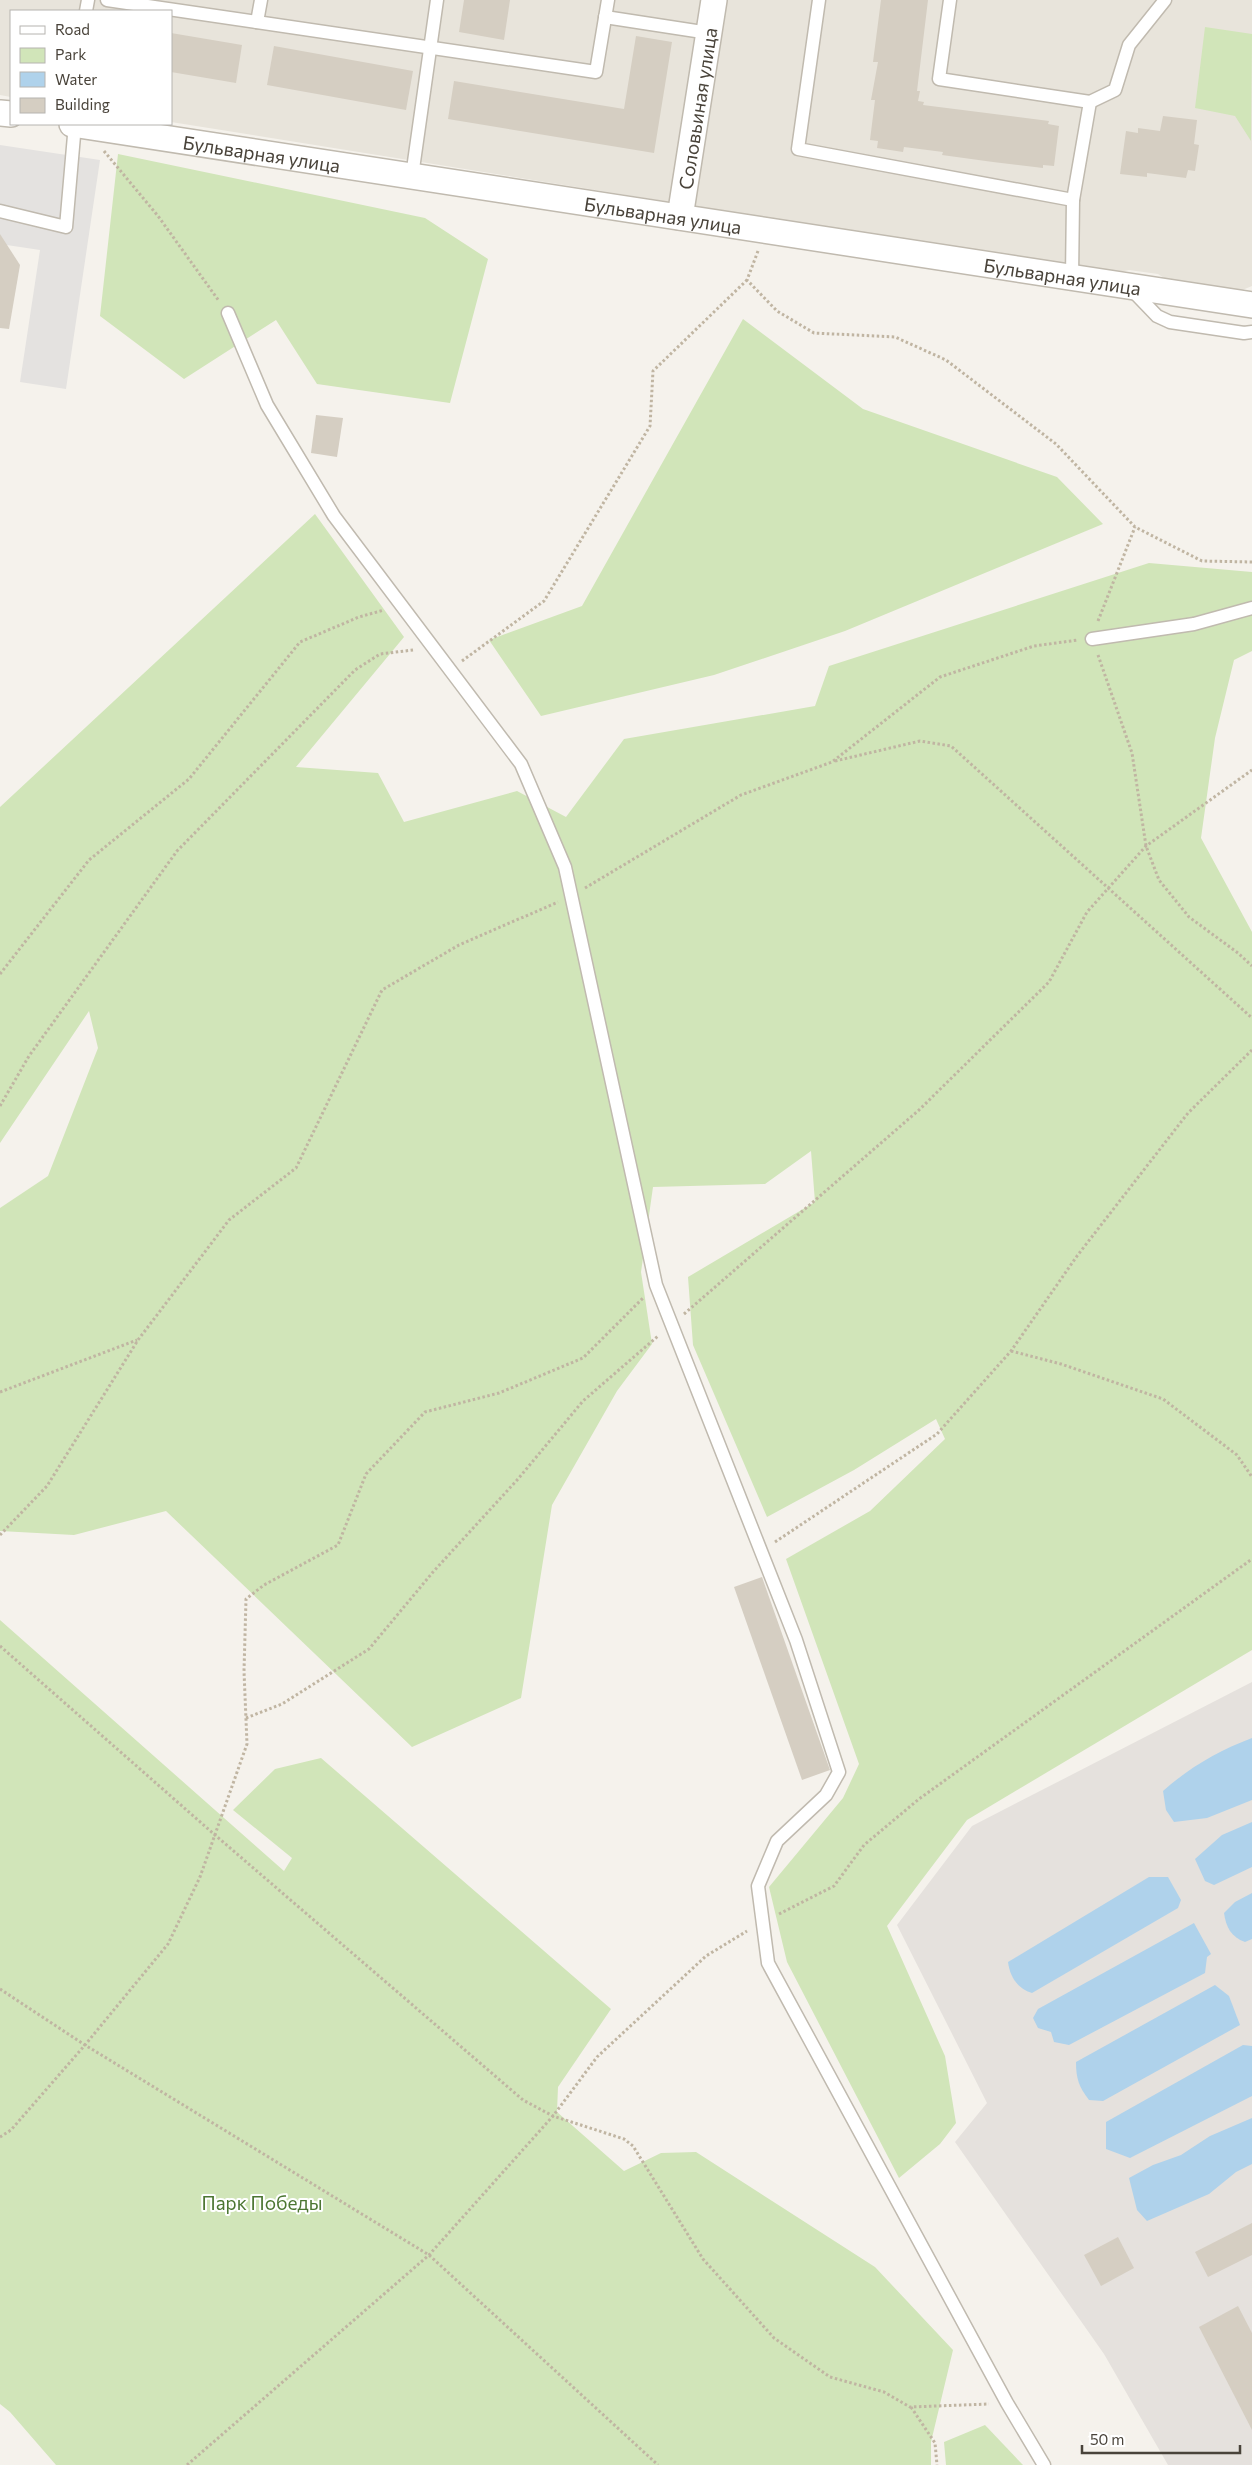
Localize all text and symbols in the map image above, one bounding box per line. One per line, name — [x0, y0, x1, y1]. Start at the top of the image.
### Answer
legend — [10, 10, 172, 125]
text: Road — [55, 20, 90, 38]
street label: Соловьиная улица — [673, 26, 721, 191]
text: Park — [55, 45, 86, 63]
text: Water — [55, 70, 97, 88]
text: Building — [55, 95, 110, 113]
street label: Бульварная улица — [182, 130, 342, 177]
street label: Бульварная улица — [583, 191, 743, 238]
street label: Бульварная улица — [982, 253, 1143, 299]
park label: Парк Победы — [202, 2191, 322, 2214]
scale bar — [1082, 2422, 1240, 2454]
text: 50 m — [1090, 2430, 1124, 2448]

